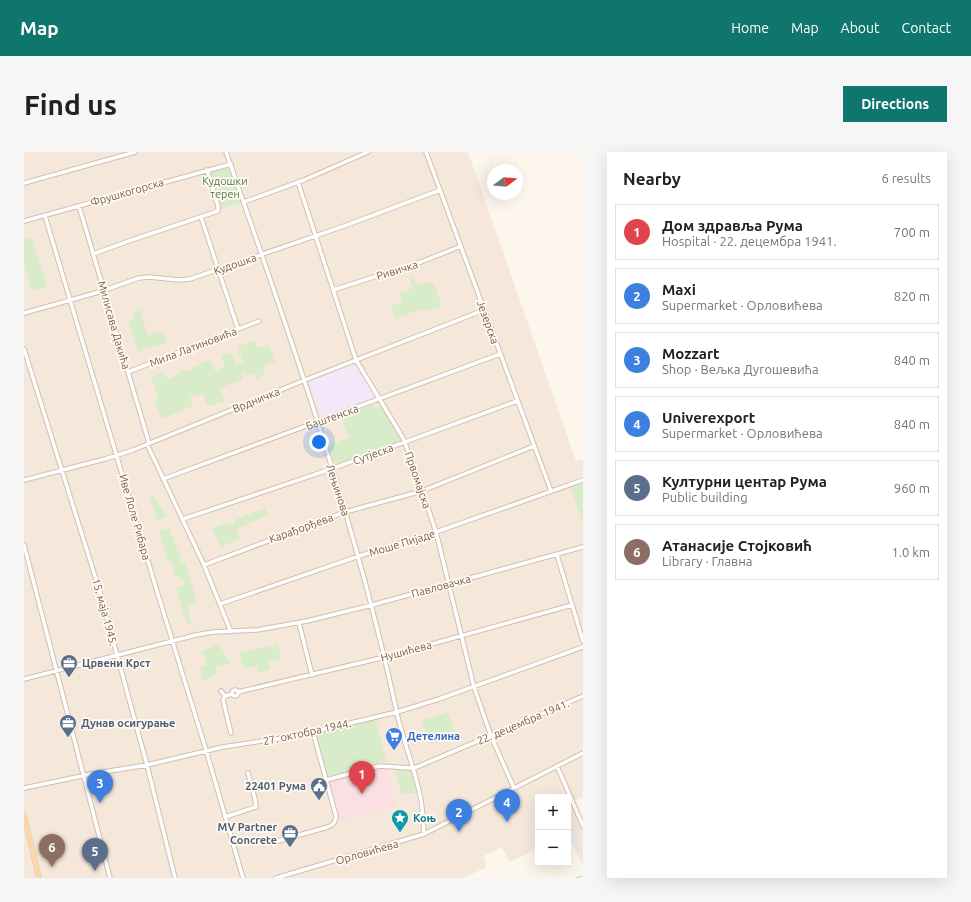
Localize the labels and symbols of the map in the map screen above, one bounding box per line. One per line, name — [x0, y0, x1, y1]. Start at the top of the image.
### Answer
north arrow — [487, 164, 523, 200]
park label: Кудошки терен — [202, 175, 248, 200]
street label: Фрушкогорска — [89, 176, 165, 208]
street label: Кудошка — [212, 251, 258, 277]
street label: Ривичка — [375, 258, 419, 282]
street label: Милисава Дакића — [96, 279, 132, 371]
street label: Језерска — [475, 298, 501, 346]
street label: Мила Латиновића — [148, 325, 238, 369]
street label: Врдничка — [231, 385, 281, 415]
street label: Баштенска — [304, 402, 360, 432]
your location — [309, 432, 329, 452]
street label: Сутјеска — [351, 441, 395, 467]
street label: Првомајска — [403, 450, 433, 510]
street label: Лењинова — [324, 462, 352, 518]
street label: Иве Лоле Рибара — [117, 473, 153, 561]
street label: Карађорђева — [267, 511, 335, 545]
street label: Моше Пијаде — [368, 527, 436, 559]
street label: Павловачка — [410, 572, 472, 600]
street label: 15. маја 1945. — [90, 577, 120, 647]
street label: Нушићева — [379, 638, 433, 664]
office icon: Црвени Крст — [59, 653, 79, 678]
place label: Црвени Крст — [82, 657, 151, 669]
street label: 22. децембра 1941. — [475, 697, 571, 747]
office icon: Дунав осигурање — [58, 713, 78, 738]
place label: Дунав осигурање — [81, 717, 175, 729]
street label: 27. октобра 1944. — [262, 717, 352, 747]
supermarket icon: Детелина — [384, 726, 404, 751]
place label: Детелина — [407, 730, 460, 742]
pin: 1 — [349, 761, 375, 794]
pin: 3 — [87, 770, 113, 803]
public building icon: 22401 Рума — [309, 776, 329, 801]
place label: 22401 Рума — [245, 780, 306, 792]
pin: 4 — [494, 789, 520, 822]
pin: 2 — [446, 799, 472, 832]
place icon: Коњ — [390, 808, 410, 833]
place label: Коњ — [413, 812, 437, 824]
place label: MV Partner Concrete — [218, 821, 277, 846]
office icon: MV Partner Concrete — [280, 823, 300, 848]
pin: 6 — [39, 834, 65, 867]
street label: Орловићева — [334, 837, 400, 867]
pin: 5 — [82, 838, 108, 871]

